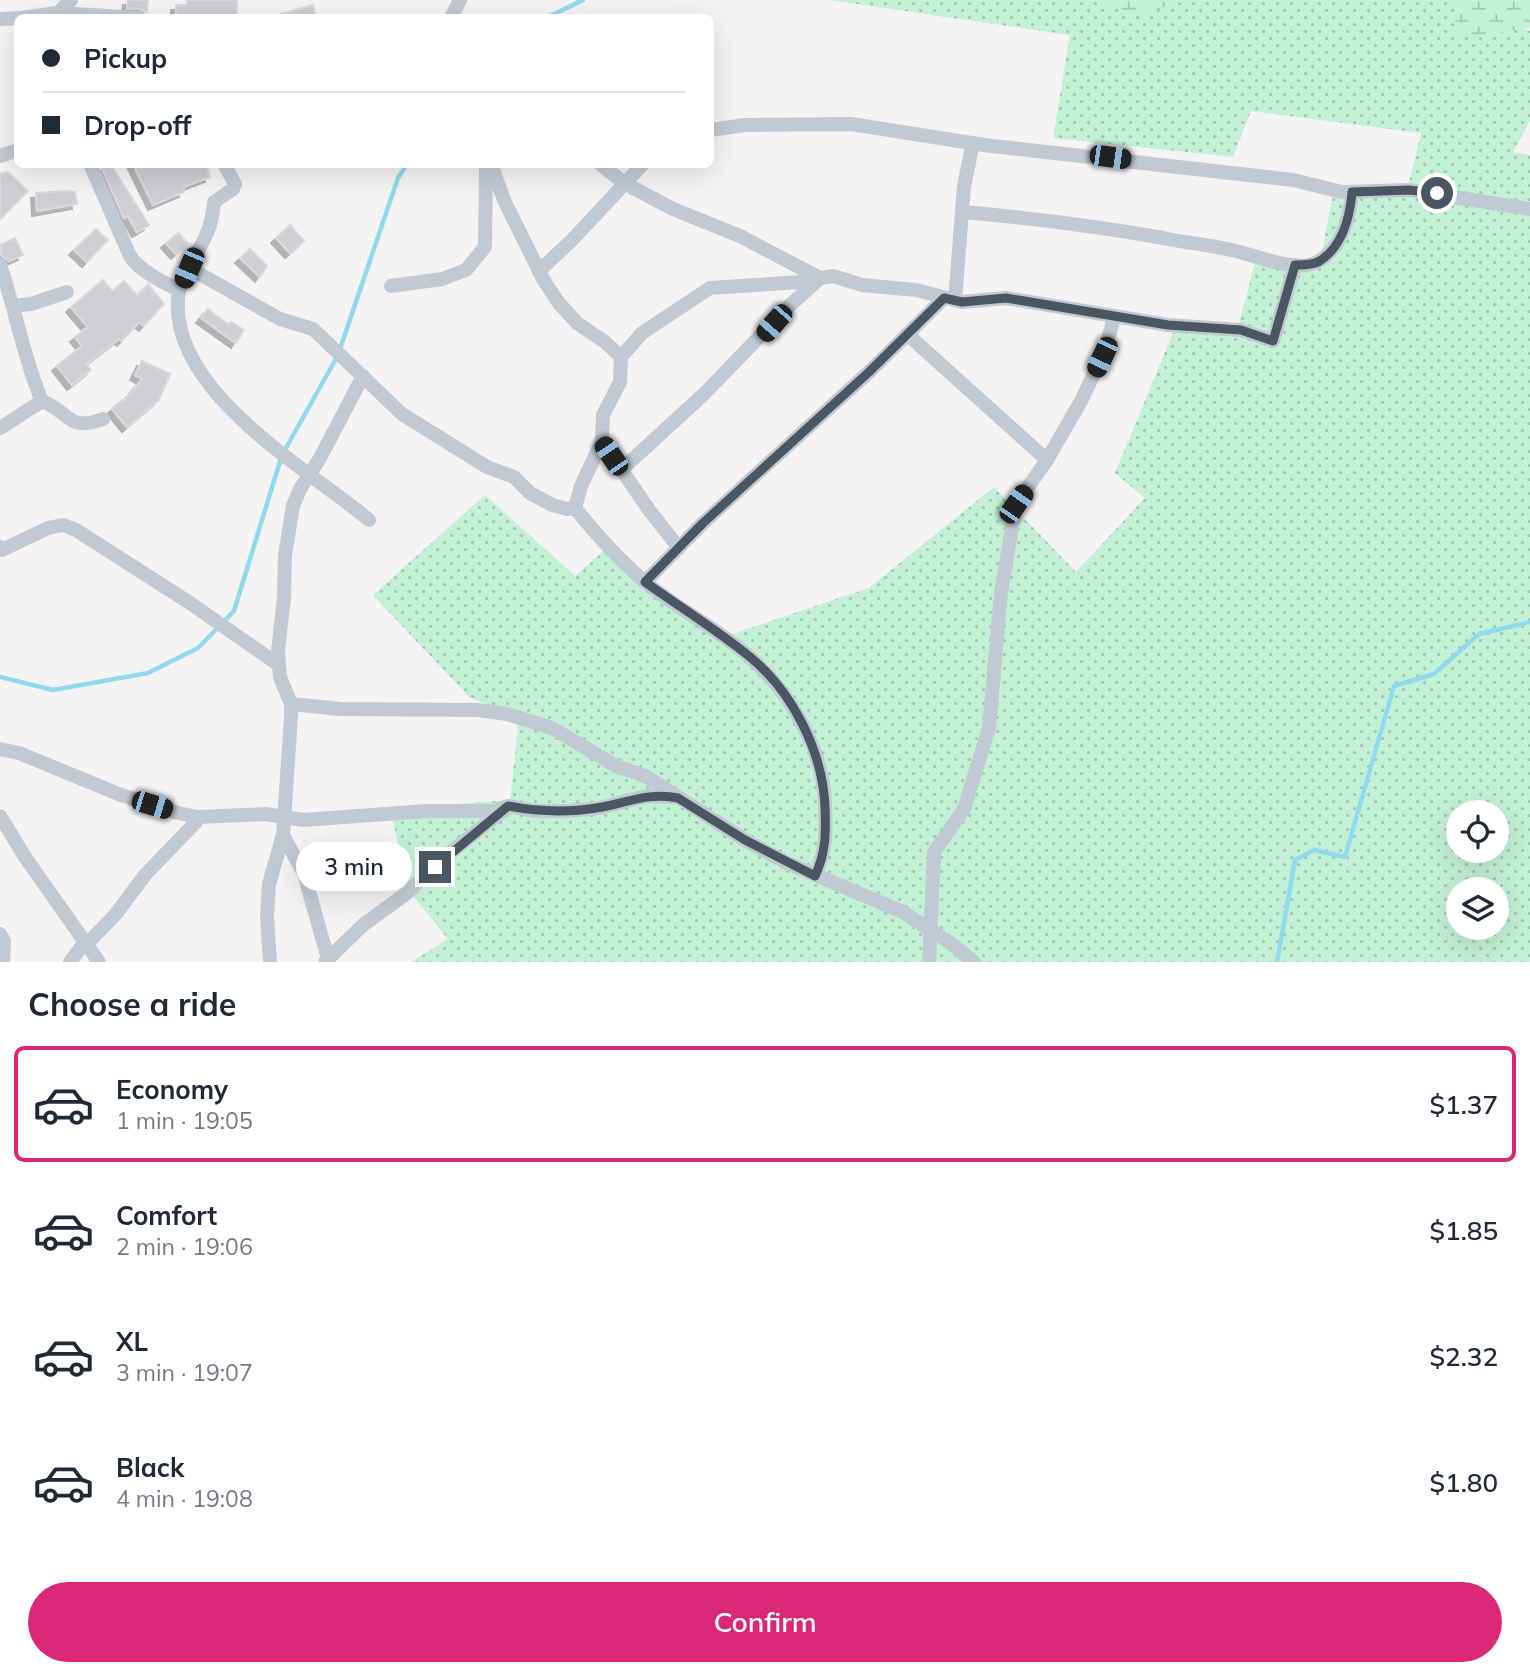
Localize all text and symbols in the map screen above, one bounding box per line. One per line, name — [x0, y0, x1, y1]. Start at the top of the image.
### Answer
text: Pickup — [84, 42, 167, 75]
text: Drop-off — [84, 109, 191, 142]
car — [1088, 144, 1133, 170]
route start — [1421, 177, 1453, 209]
car — [172, 245, 207, 291]
car — [753, 300, 796, 346]
car — [1084, 334, 1121, 380]
car — [591, 433, 632, 479]
car — [996, 481, 1037, 527]
car — [129, 789, 176, 821]
map controls — [1446, 800, 1509, 940]
button: locate — [1446, 800, 1509, 863]
callout: 3 min — [295, 842, 410, 892]
route end — [419, 851, 451, 883]
text: 3 min — [324, 852, 384, 881]
button: layers — [1446, 877, 1509, 940]
text: Choose a ride — [28, 984, 236, 1024]
icon: car — [32, 1073, 95, 1136]
text: Economy — [116, 1073, 228, 1106]
text: $1.37 — [1429, 1088, 1498, 1121]
text: 1 min · 19:05 — [116, 1106, 253, 1135]
icon: car — [32, 1199, 95, 1262]
text: Comfort — [116, 1199, 217, 1232]
text: $1.85 — [1429, 1214, 1498, 1247]
text: 2 min · 19:06 — [116, 1232, 253, 1261]
icon: car — [32, 1325, 95, 1388]
text: XL — [116, 1325, 148, 1358]
text: $2.32 — [1429, 1340, 1498, 1373]
text: 3 min · 19:07 — [116, 1358, 253, 1387]
icon: car — [32, 1451, 95, 1514]
text: Black — [116, 1451, 184, 1484]
text: $1.80 — [1429, 1466, 1498, 1499]
text: 4 min · 19:08 — [116, 1484, 253, 1513]
button: Confirm — [28, 1582, 1502, 1662]

